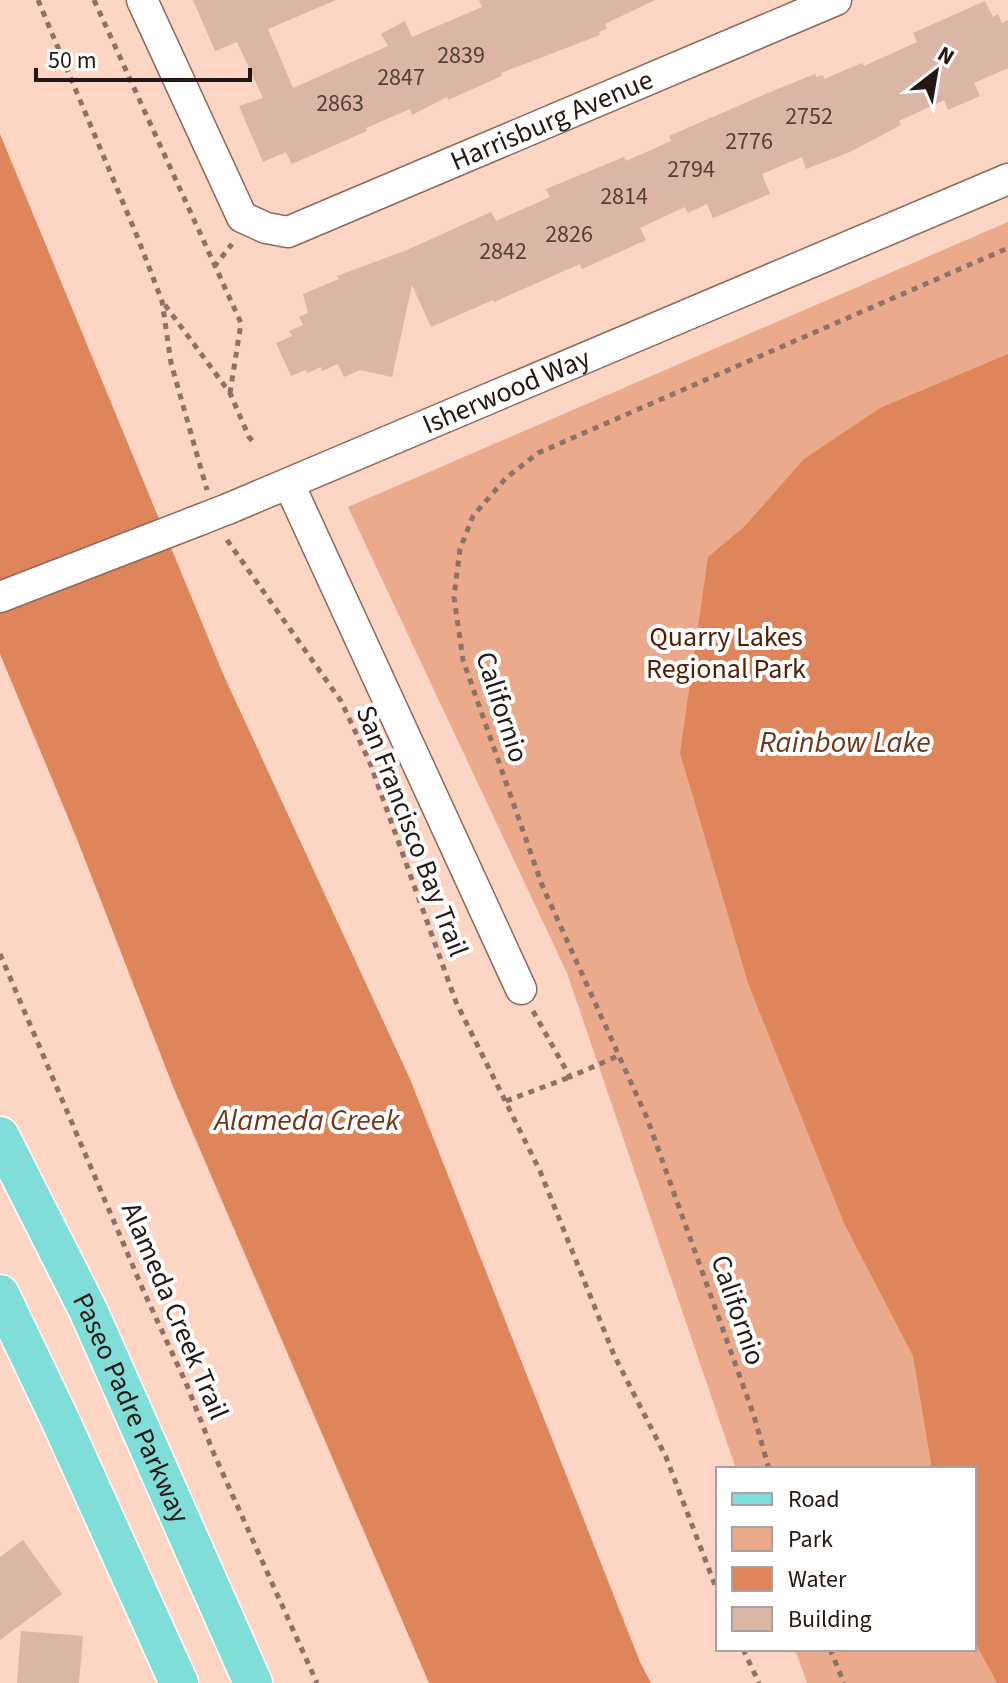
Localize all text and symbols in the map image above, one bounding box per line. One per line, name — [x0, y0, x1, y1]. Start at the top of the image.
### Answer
scale bar — [36, 32, 250, 82]
north arrow — [896, 32, 976, 112]
house number: 2839 — [437, 38, 485, 73]
text: N — [931, 38, 960, 73]
text: 50 m — [48, 43, 97, 78]
house number: 2847 — [377, 60, 425, 95]
street label: Harrisburg Avenue — [444, 60, 659, 181]
house number: 2863 — [316, 86, 364, 121]
house number: 2752 — [785, 99, 833, 134]
house number: 2776 — [725, 124, 773, 159]
house number: 2794 — [667, 152, 715, 187]
house number: 2814 — [600, 179, 648, 214]
house number: 2826 — [545, 217, 593, 252]
house number: 2842 — [479, 234, 527, 269]
street label: Isherwood Way — [416, 338, 596, 444]
park label: Quarry Lakes Regional Park — [646, 617, 806, 689]
street label: Californio — [465, 646, 539, 768]
street label: San Francisco Bay Trail — [346, 700, 478, 962]
water label: Rainbow Lake — [759, 721, 931, 764]
water label: Alameda Creek — [213, 1099, 400, 1142]
street label: Alameda Creek Trail — [111, 1196, 239, 1426]
street label: Californio — [700, 1249, 776, 1371]
street label: Paseo Padre Parkway — [63, 1286, 200, 1529]
legend — [716, 1467, 976, 1651]
text: Road — [788, 1482, 840, 1517]
text: Park — [788, 1522, 833, 1557]
text: Water — [788, 1562, 847, 1597]
text: Building — [788, 1602, 872, 1637]

